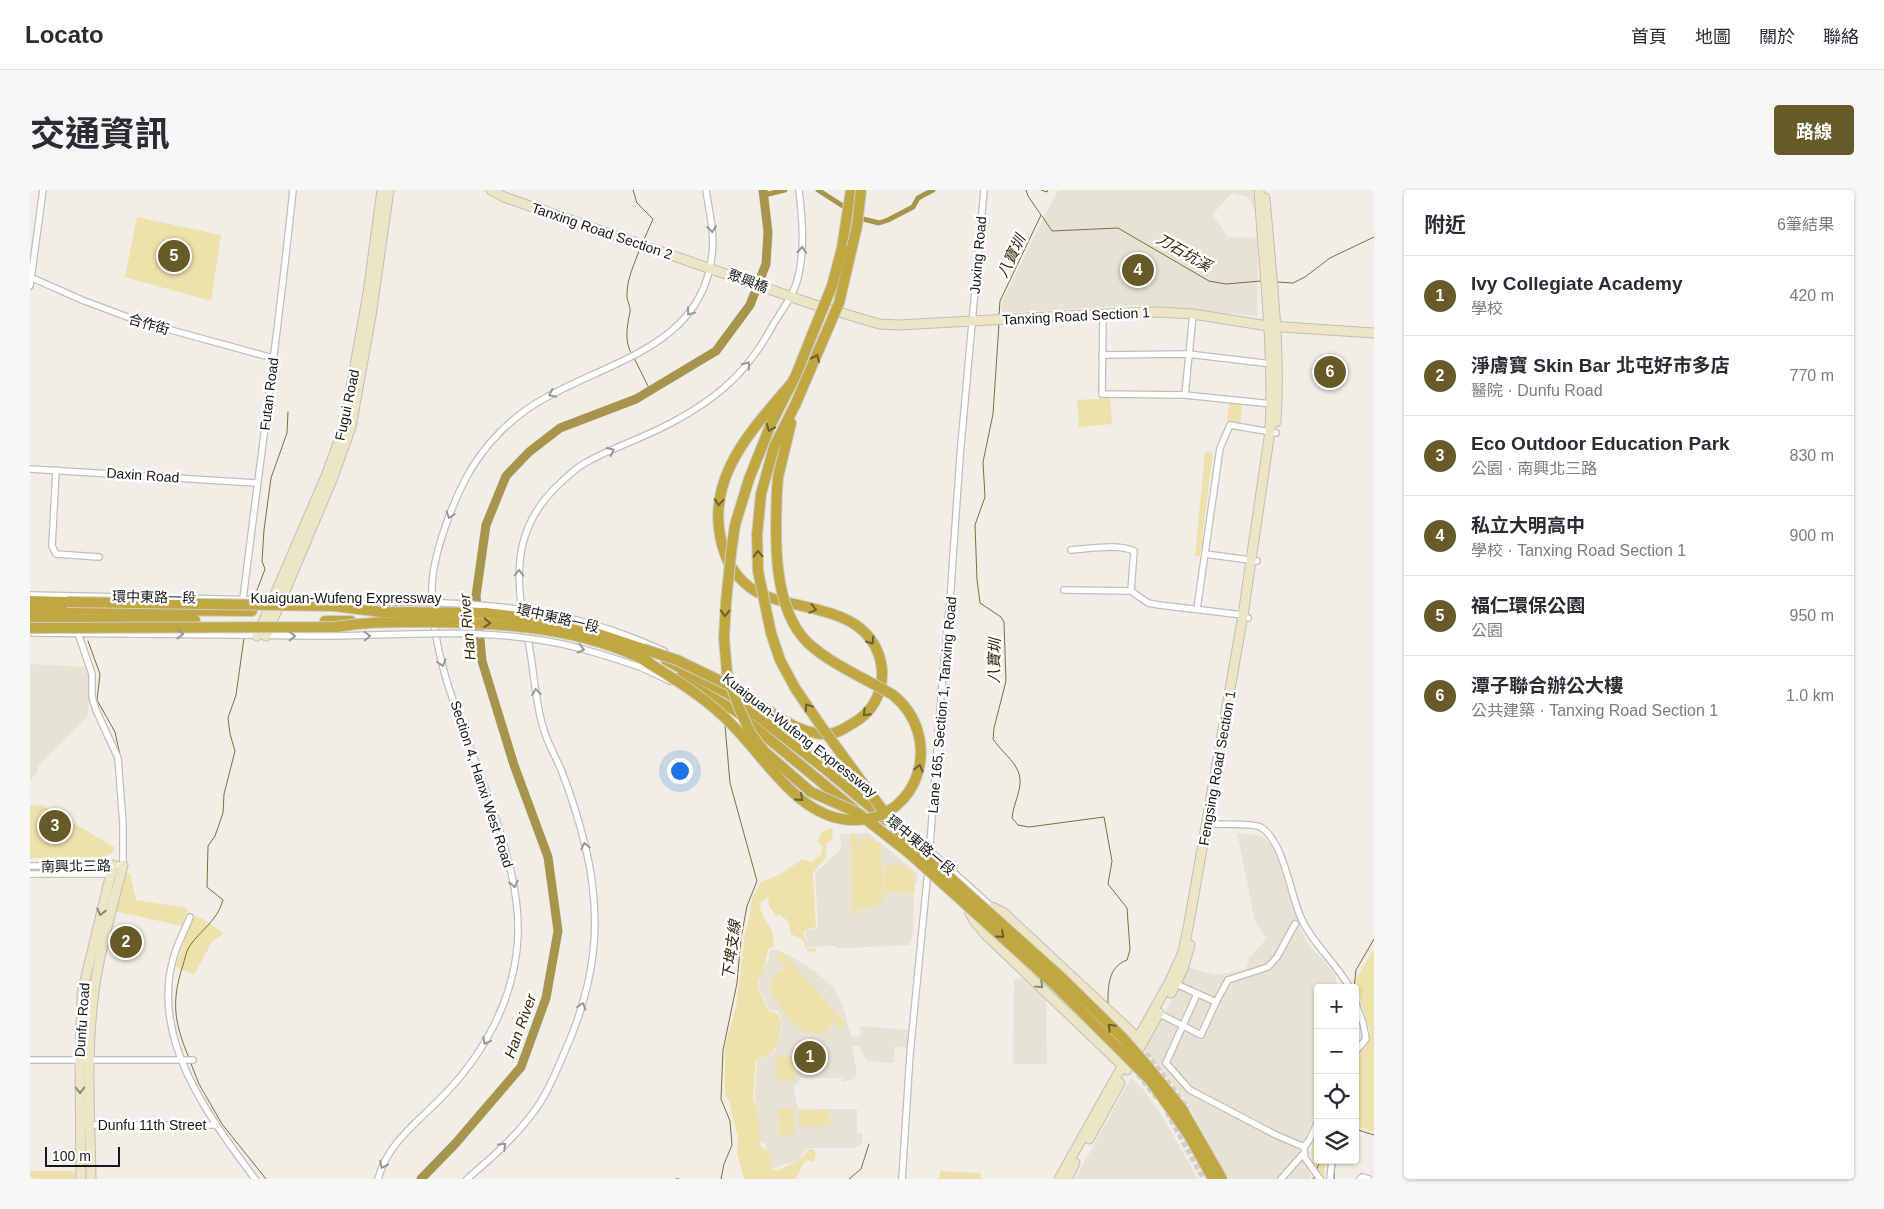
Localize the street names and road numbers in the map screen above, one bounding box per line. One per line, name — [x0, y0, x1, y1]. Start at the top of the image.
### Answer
street label: Tanxing Road Section 2 — [529, 199, 675, 263]
street label: Juxing Road — [967, 216, 989, 294]
street label: 聚興橋 — [726, 266, 770, 296]
street label: Tanxing Road Section 1 — [1002, 304, 1150, 328]
street label: 合作街 — [127, 311, 171, 337]
street label: Futan Road — [257, 357, 281, 431]
street label: Fugui Road — [332, 368, 362, 442]
street label: Daxin Road — [106, 464, 180, 486]
street label: 環中東路一段 — [112, 588, 196, 606]
street label: Kuaiguan-Wufeng Expressway — [250, 590, 442, 606]
street label: Lane 165, Section 1, Tanxing Road — [925, 596, 959, 814]
street label: 環中東路一段 — [515, 601, 601, 635]
street label: Kuaiguan-Wufeng Expressway — [720, 670, 880, 800]
street label: Fengsing Road Section 1 — [1195, 689, 1239, 847]
street label: Section 4, Hanxi West Road — [447, 698, 517, 870]
street label: 環中東路一段 — [884, 812, 958, 878]
street label: 南興北三路 — [41, 857, 111, 875]
street label: Dunfu Road — [71, 982, 93, 1058]
street label: Dunfu 11th Street — [98, 1117, 206, 1133]

